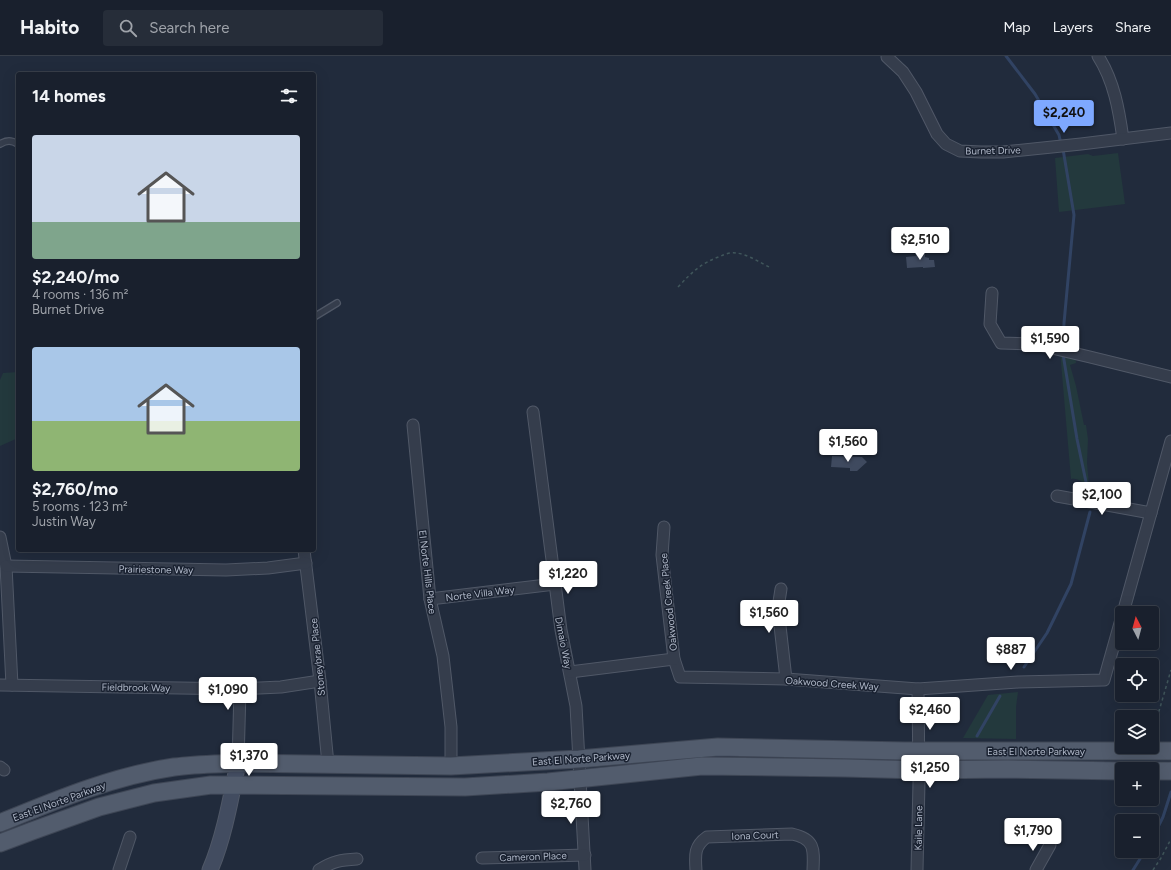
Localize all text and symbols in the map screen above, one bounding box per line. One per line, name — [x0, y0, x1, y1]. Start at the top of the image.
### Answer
search box — [103, 10, 383, 46]
text: Habito — [20, 16, 79, 39]
icon: search — [117, 17, 139, 39]
text: Search here — [149, 19, 229, 37]
text: Map — [1003, 19, 1031, 36]
text: Layers — [1053, 19, 1093, 36]
text: Share — [1115, 19, 1151, 36]
icon: filters — [278, 85, 300, 107]
text: 14 homes — [32, 86, 106, 106]
pin: $2,240 — [1031, 100, 1097, 134]
text: $2,240 — [1043, 105, 1085, 120]
street label: Burnet Drive — [965, 144, 1021, 157]
icon: home — [130, 161, 202, 233]
pin: $2,510 — [887, 227, 953, 261]
text: $2,510 — [900, 232, 940, 247]
text: $2,240/mo — [32, 267, 119, 287]
text: 4 rooms · 136 m² — [32, 287, 128, 302]
text: Burnet Drive — [32, 302, 104, 317]
pin: $1,590 — [1017, 326, 1083, 360]
text: $1,590 — [1030, 331, 1070, 346]
icon: home — [130, 373, 202, 445]
pin: $1,560 — [815, 429, 881, 463]
text: $1,560 — [828, 434, 868, 449]
text: $2,760/mo — [32, 479, 118, 499]
pin: $2,100 — [1069, 482, 1135, 516]
text: $2,100 — [1082, 487, 1122, 502]
text: 5 rooms · 123 m² — [32, 499, 128, 514]
text: Justin Way — [32, 514, 96, 529]
street label: El Norte Hills Place — [416, 529, 439, 615]
street label: Oakwood Creek Place — [657, 552, 680, 651]
pin: $1,220 — [535, 561, 601, 595]
street label: Prairiestone Way — [118, 562, 194, 577]
text: $1,220 — [548, 566, 588, 581]
street label: Norte Villa Way — [445, 583, 516, 604]
pin: $1,560 — [736, 600, 802, 634]
text: $1,560 — [749, 605, 789, 620]
north arrow — [1115, 606, 1159, 650]
map controls — [1115, 606, 1159, 858]
street label: Dimaio Way — [552, 616, 575, 671]
street label: Stoneybrae Place — [307, 617, 328, 696]
pin: $887 — [987, 637, 1035, 671]
text: $887 — [996, 642, 1026, 657]
button: locate — [1115, 658, 1159, 702]
street label: Oakwood Creek Way — [785, 674, 880, 693]
pin: $1,090 — [195, 677, 261, 711]
street label: Fieldbrook Way — [101, 680, 171, 695]
text: $1,090 — [208, 682, 248, 697]
pin: $2,460 — [897, 697, 963, 731]
text: $2,460 — [909, 702, 951, 717]
button: layers — [1115, 710, 1159, 754]
pin: $1,370 — [216, 743, 282, 777]
street label: East El Norte Parkway — [987, 745, 1086, 758]
text: $1,370 — [230, 748, 268, 763]
street label: East El Norte Parkway — [532, 749, 631, 768]
pin: $1,250 — [897, 755, 963, 789]
text: $1,250 — [910, 760, 950, 775]
button: + — [1115, 762, 1159, 806]
street label: East El Norte Parkway — [11, 778, 108, 824]
pin: $2,760 — [538, 791, 604, 825]
text: $2,760 — [550, 796, 592, 811]
street label: Kaile Lane — [912, 805, 925, 851]
button: − — [1115, 814, 1159, 858]
pin: $1,790 — [1000, 818, 1066, 852]
text: $1,790 — [1013, 823, 1053, 838]
street label: Iona Court — [731, 828, 779, 843]
street label: Cameron Place — [499, 849, 567, 864]

